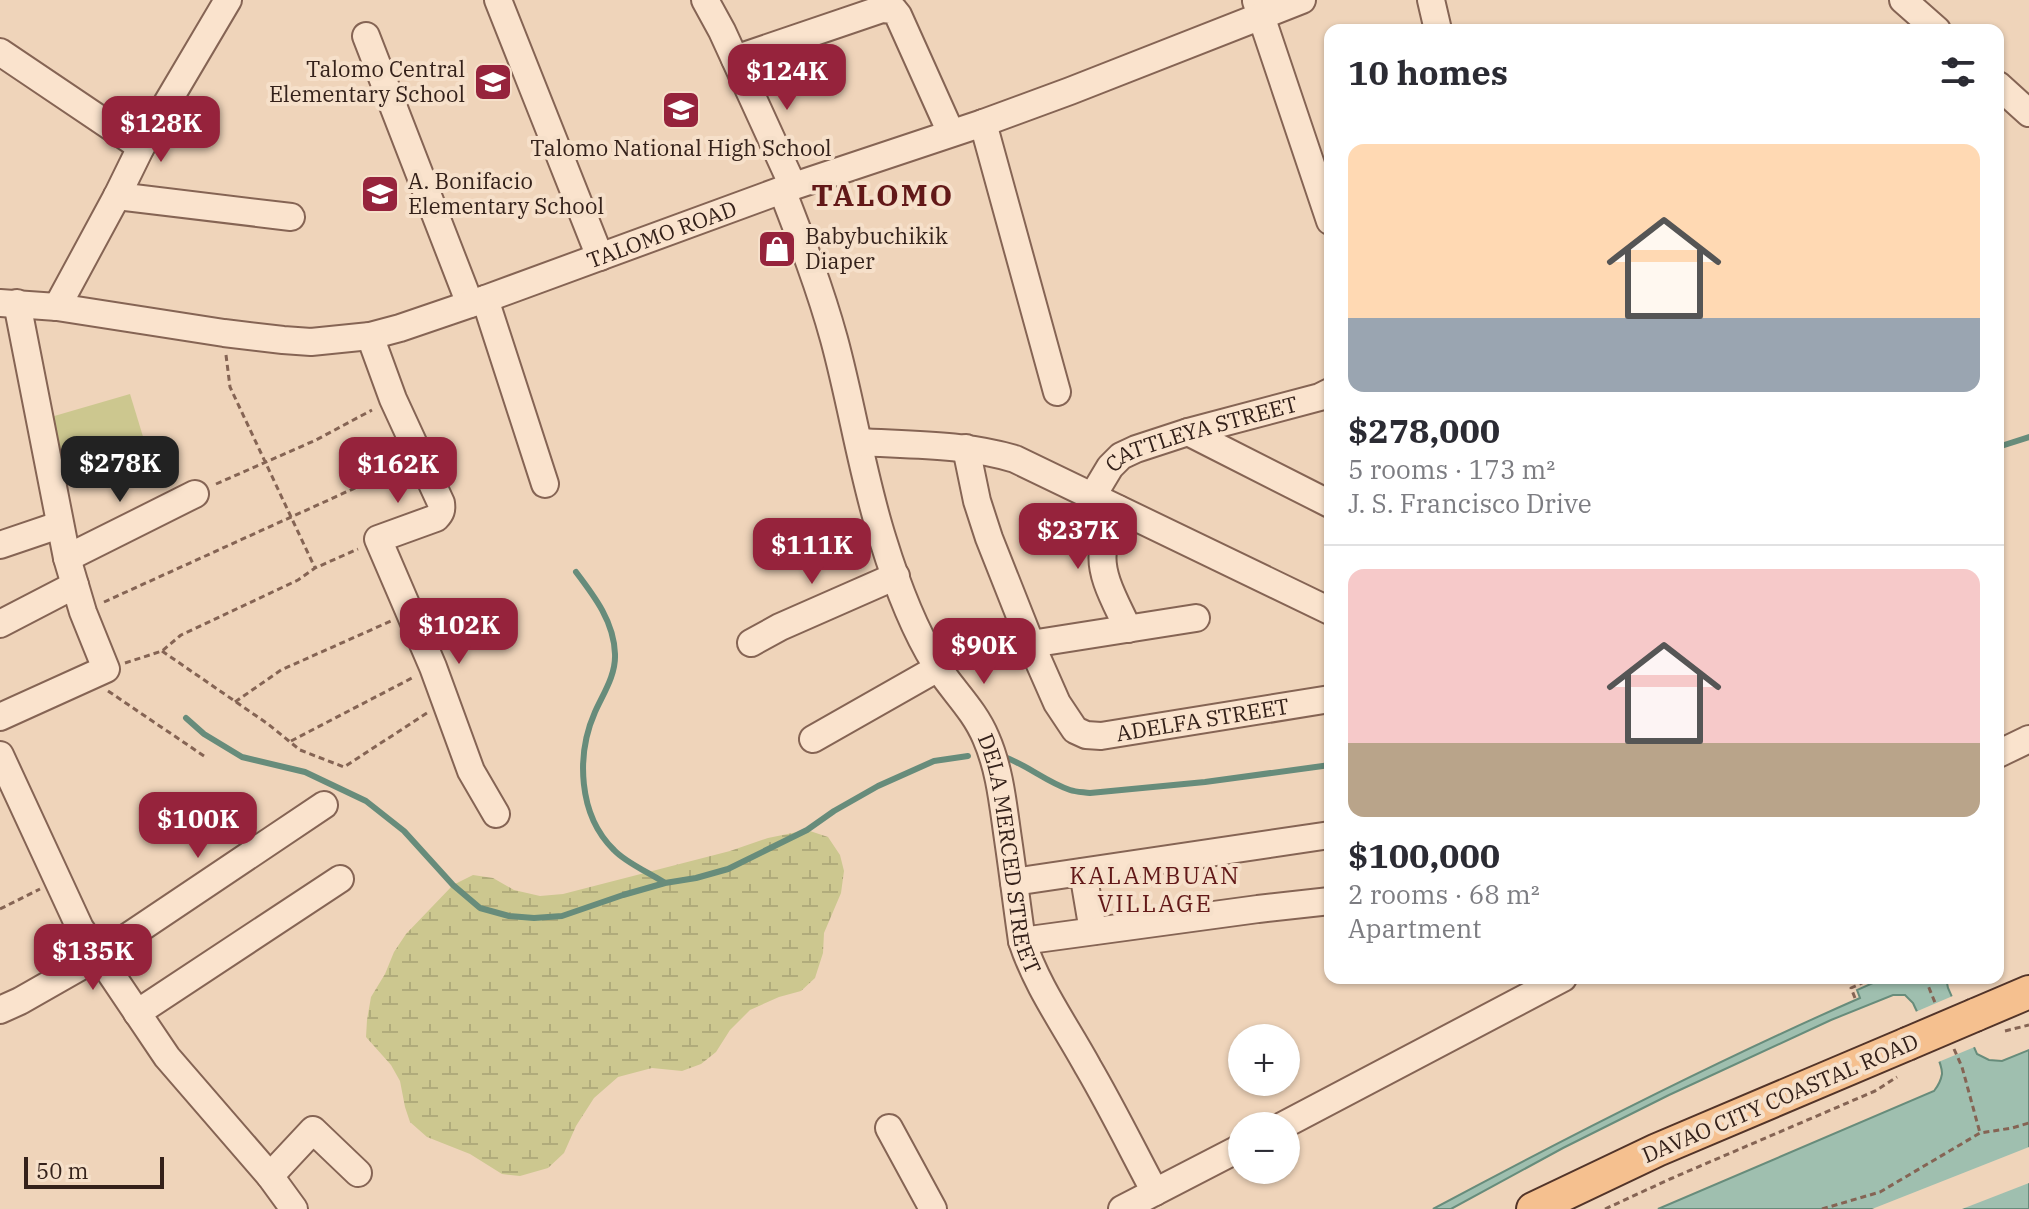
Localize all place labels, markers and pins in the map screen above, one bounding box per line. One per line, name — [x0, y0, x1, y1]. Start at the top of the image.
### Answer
pin: $124K — [731, 44, 843, 112]
place label: Talomo Central Elementary School — [269, 54, 465, 108]
school or university icon: Talomo Central Elementary School — [472, 61, 514, 103]
school or university icon: Talomo National High School — [660, 89, 702, 131]
pin: $128K — [105, 96, 217, 164]
place label: Talomo National High School — [530, 133, 832, 162]
place label: A. Bonifacio Elementary School — [408, 166, 604, 220]
school or university icon: A. Bonifacio Elementary School — [359, 173, 401, 215]
place label: Babybuchikik Diaper — [805, 221, 948, 275]
shop icon: Babybuchikik Diaper — [756, 228, 798, 270]
pin: $278K — [64, 436, 176, 504]
pin: $162K — [342, 437, 454, 505]
pin: $237K — [1022, 503, 1134, 571]
pin: $111K — [756, 518, 868, 586]
pin: $102K — [403, 598, 515, 666]
pin: $90K — [937, 618, 1031, 686]
pin: $100K — [142, 792, 254, 860]
pin: $135K — [37, 924, 149, 992]

